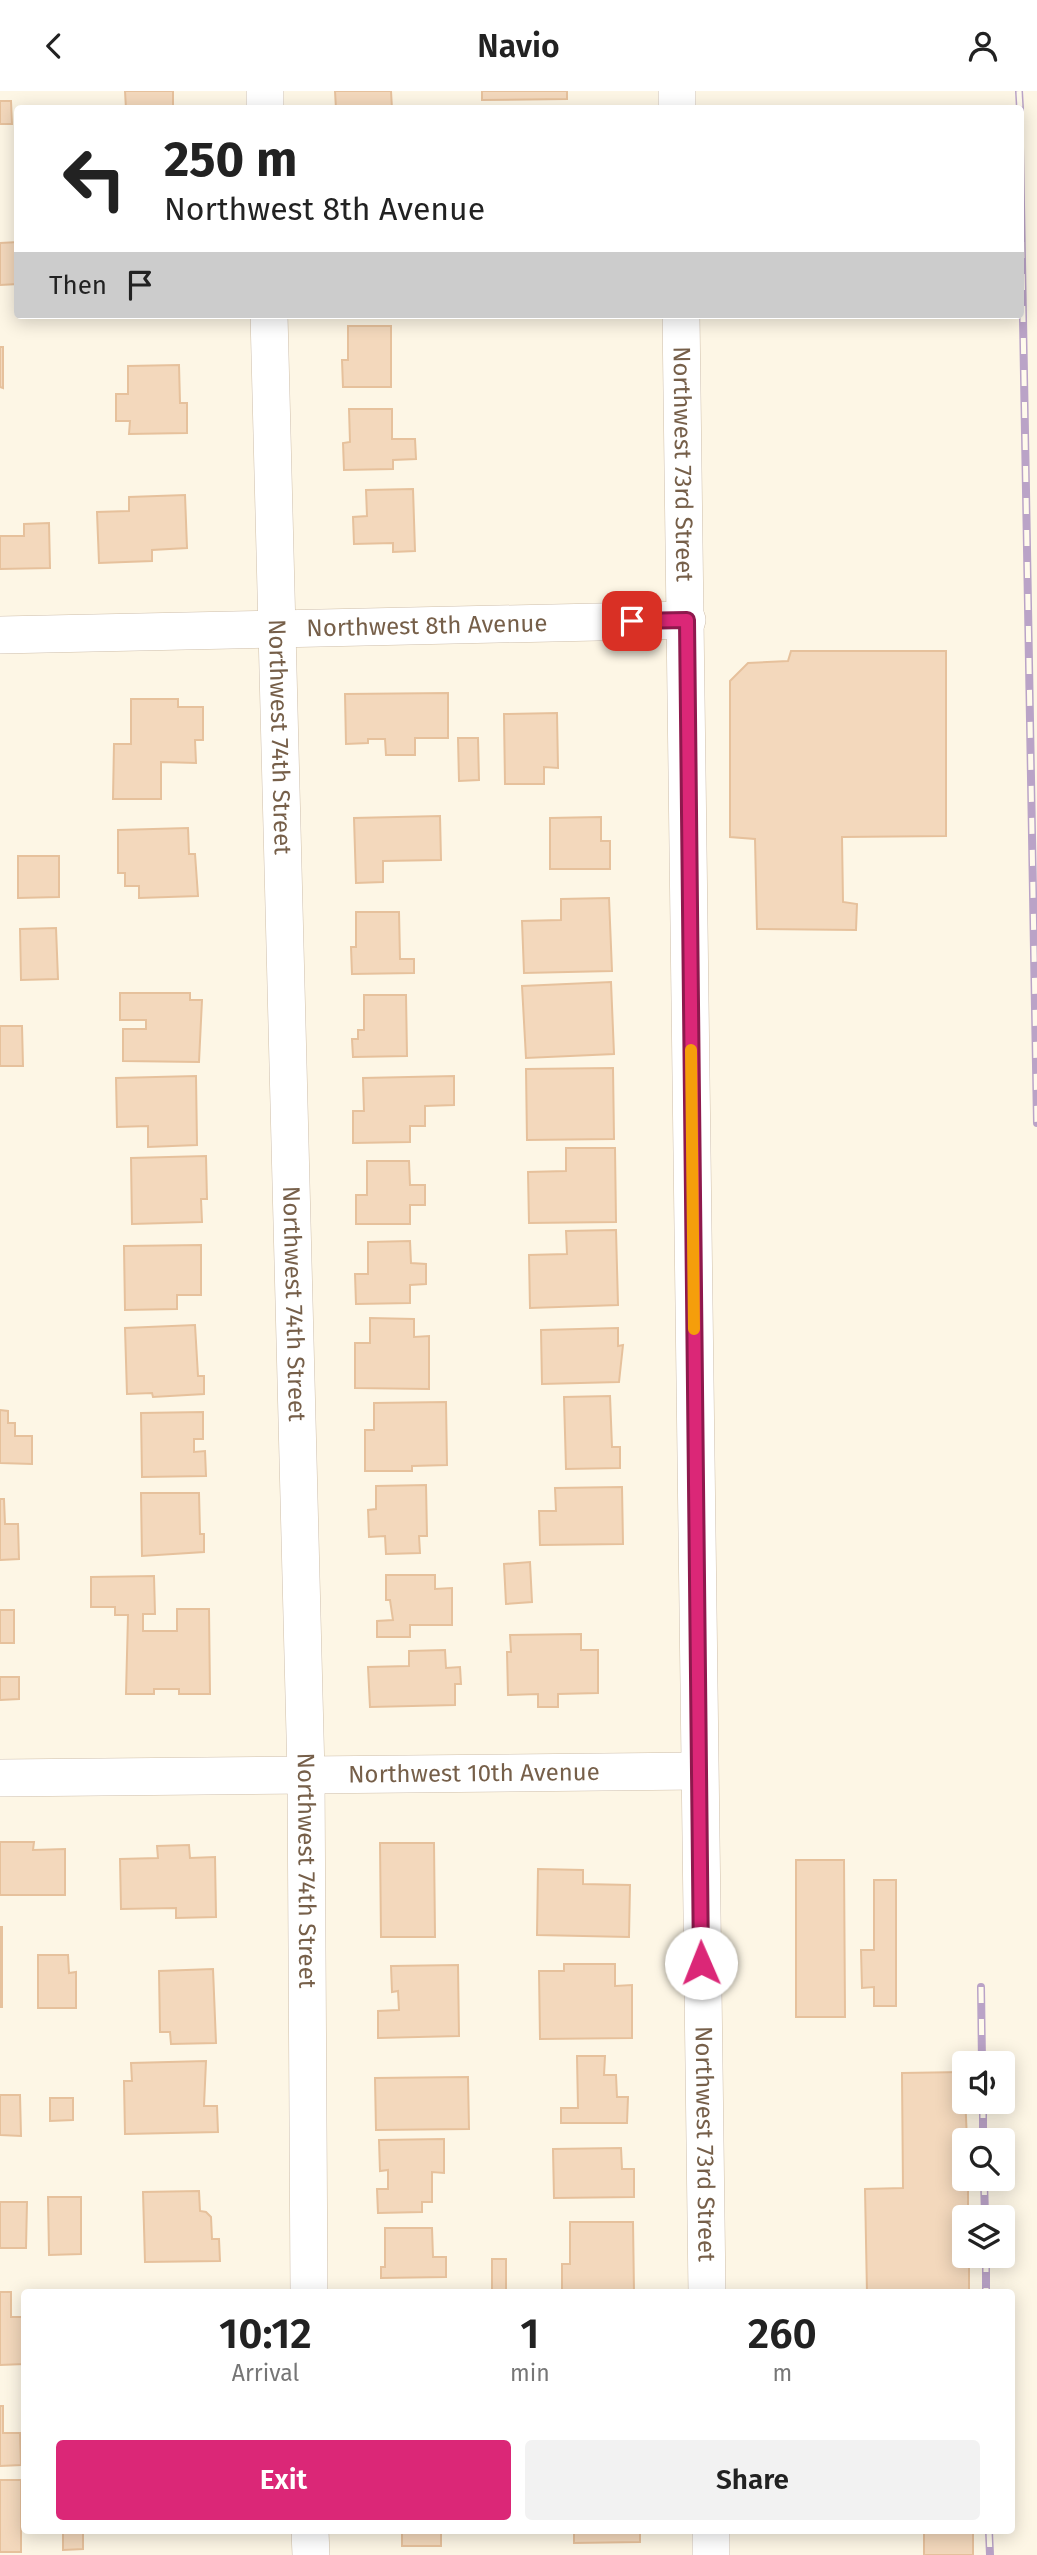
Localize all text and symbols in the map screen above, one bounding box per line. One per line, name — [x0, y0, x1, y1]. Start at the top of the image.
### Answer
icon: back — [35, 27, 73, 65]
text: Navio — [477, 27, 560, 65]
icon: person — [964, 27, 1002, 65]
text: 250 m — [164, 130, 297, 189]
icon: left — [49, 133, 140, 224]
text: Northwest 8th Avenue — [164, 190, 485, 228]
icon: arrive — [121, 266, 159, 304]
text: Then — [49, 270, 107, 301]
street label: Northwest 73rd Street — [667, 346, 699, 582]
pin — [602, 591, 662, 651]
icon: arrive — [613, 602, 651, 640]
street label: Northwest 8th Avenue — [306, 609, 548, 642]
street label: Northwest 74th Street — [263, 619, 297, 855]
street label: Northwest 74th Street — [277, 1185, 311, 1422]
street label: Northwest 74th Street — [291, 1752, 321, 1989]
street label: Northwest 10th Avenue — [348, 1758, 600, 1789]
position arrow — [664, 1926, 738, 2000]
street label: Northwest 73rd Street — [689, 2026, 721, 2262]
map controls — [952, 2051, 1015, 2268]
button: sound — [952, 2051, 1015, 2114]
button: search — [952, 2128, 1015, 2191]
button: layers — [952, 2205, 1015, 2268]
text: 10:12 — [219, 2309, 312, 2359]
text: 1 — [520, 2309, 539, 2359]
text: 260 — [748, 2309, 817, 2359]
text: Arrival — [232, 2359, 299, 2387]
text: min — [510, 2359, 550, 2387]
text: m — [772, 2359, 792, 2387]
button: Exit — [56, 2440, 511, 2520]
button: Share — [525, 2440, 980, 2520]

